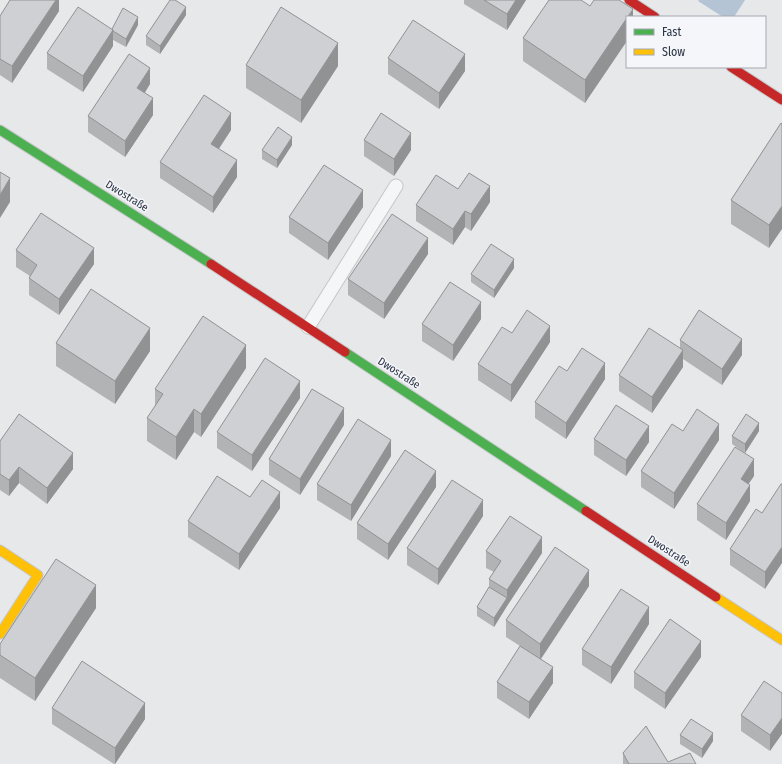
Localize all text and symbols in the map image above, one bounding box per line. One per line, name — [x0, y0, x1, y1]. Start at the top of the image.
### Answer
legend — [626, 16, 766, 68]
text: Fast — [662, 25, 681, 39]
text: Slow — [662, 45, 685, 59]
street label: Dwostraße — [103, 178, 151, 214]
street label: Dwostraße — [375, 355, 423, 391]
street label: Dwostraße — [645, 533, 693, 569]

